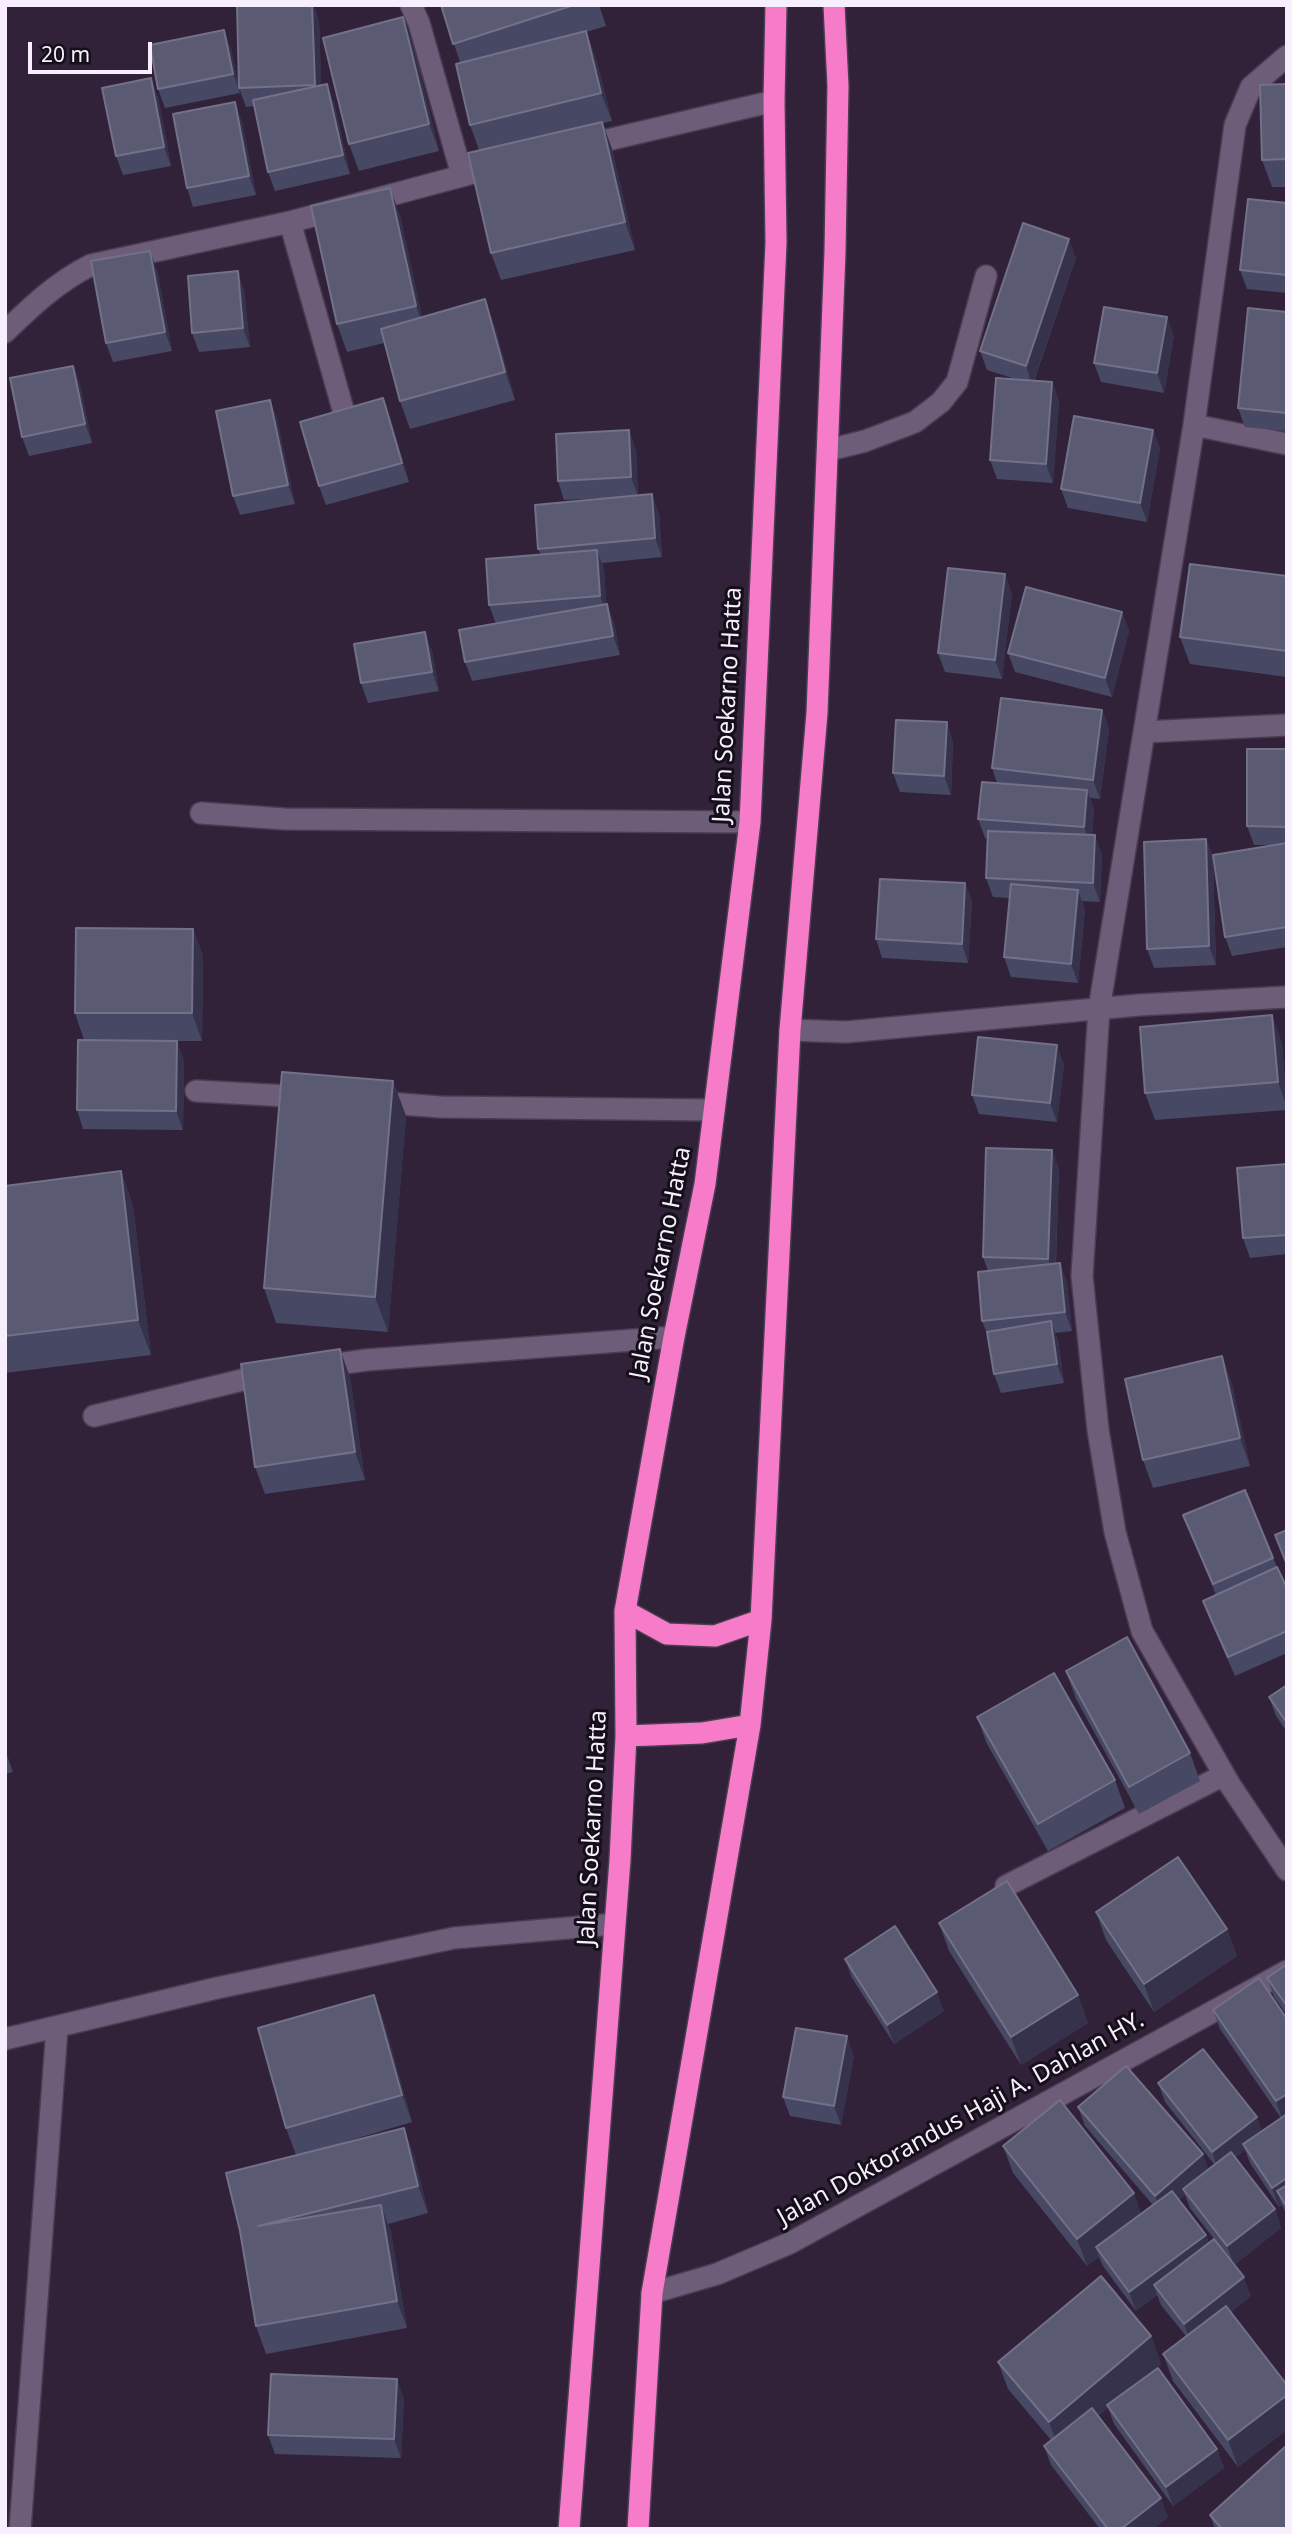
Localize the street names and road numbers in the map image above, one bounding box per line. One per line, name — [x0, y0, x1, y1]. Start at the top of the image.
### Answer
street label: Jalan Soekarno Hatta — [707, 587, 749, 823]
street label: Jalan Soekarno Hatta — [624, 1145, 698, 1381]
street label: Jalan Soekarno Hatta — [572, 1710, 614, 1946]
street label: Jalan Doktorandus Haji A. Dahlan HY. — [773, 2006, 1149, 2232]

